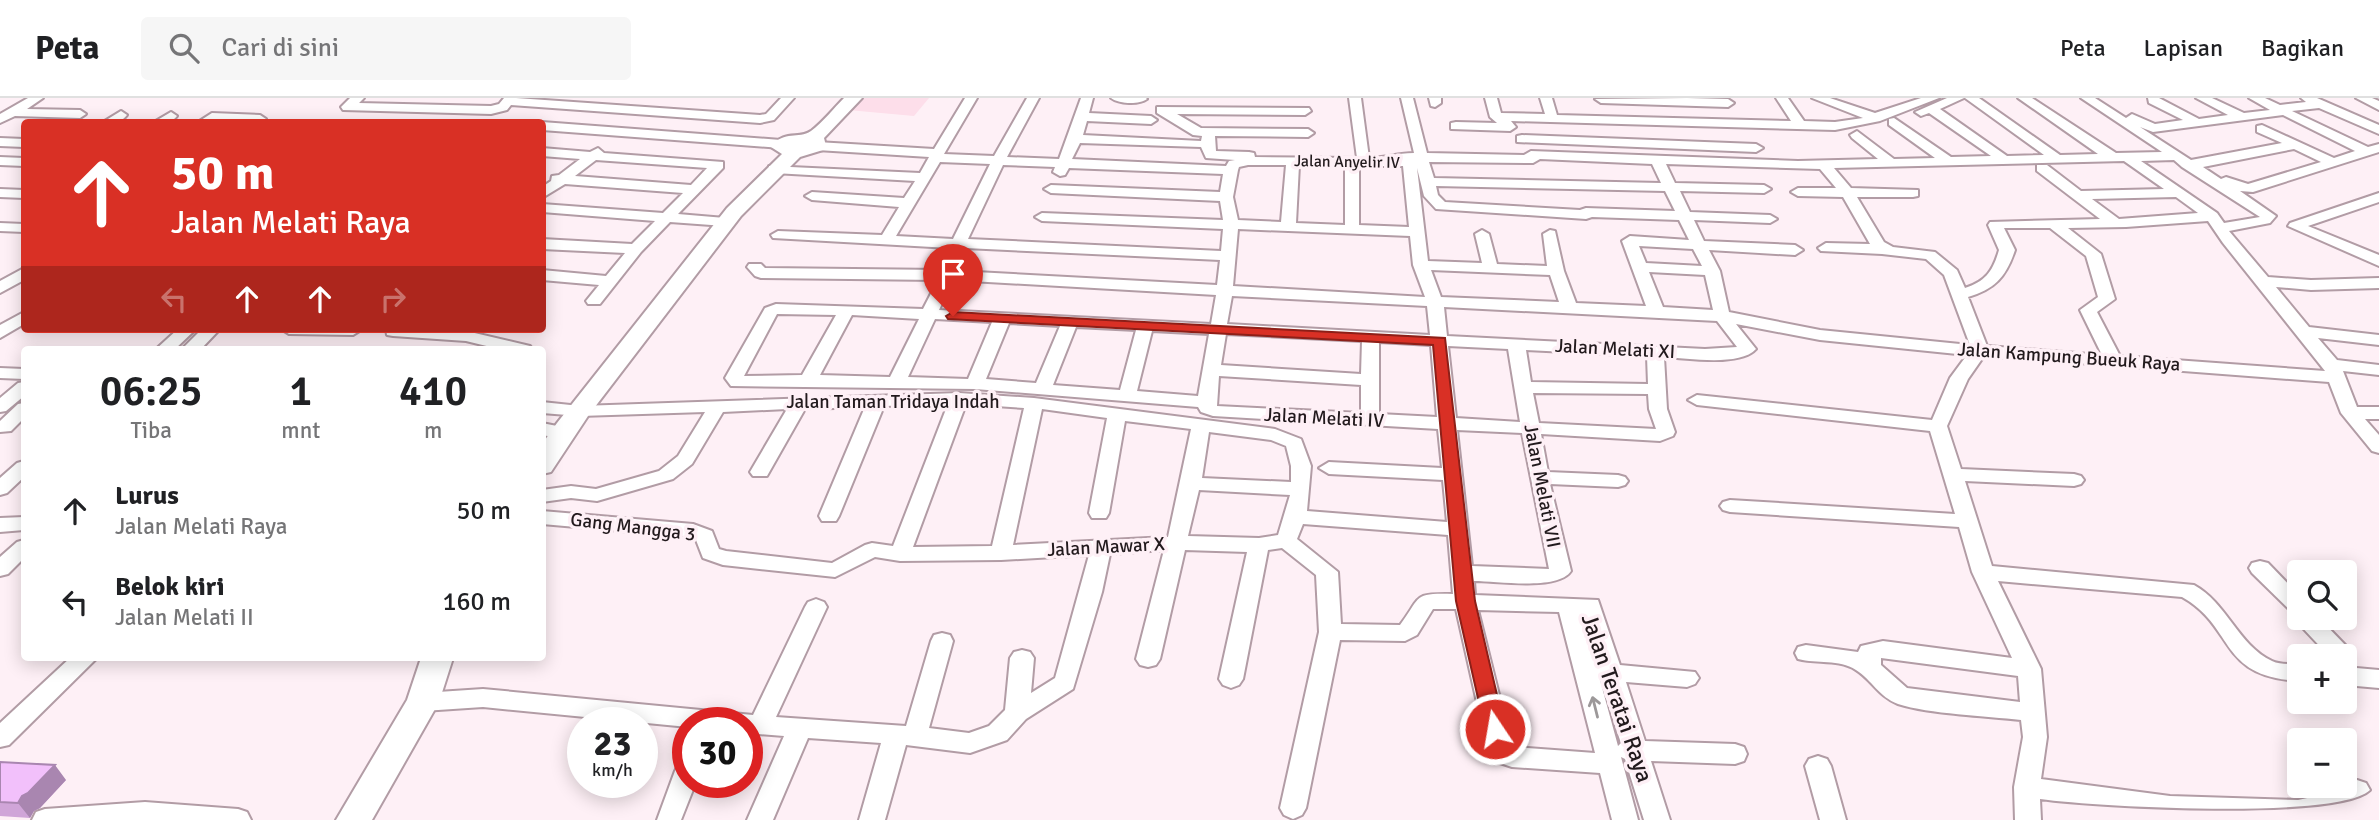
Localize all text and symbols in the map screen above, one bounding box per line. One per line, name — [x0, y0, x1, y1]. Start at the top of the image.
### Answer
search box — [141, 17, 631, 80]
text: Peta — [35, 28, 99, 69]
icon: search — [165, 29, 203, 67]
text: Cari di sini — [221, 32, 339, 64]
text: Peta — [2060, 33, 2106, 63]
text: Lapisan — [2144, 33, 2223, 63]
text: Bagikan — [2261, 33, 2344, 63]
text: 50 m — [171, 143, 274, 203]
icon: ahead — [56, 147, 147, 238]
street label: Jalan Anyelir IV — [1294, 151, 1400, 173]
text: Jalan Melati Raya — [171, 203, 411, 242]
pin — [923, 244, 983, 316]
icon: arrive — [934, 255, 972, 293]
icon: left — [155, 280, 193, 318]
icon: ahead — [228, 280, 266, 318]
icon: ahead — [301, 280, 339, 318]
icon: right — [374, 280, 412, 318]
street label: Jalan Melati XI — [1554, 334, 1676, 364]
street label: Jalan Kampung Bueuk Raya — [1957, 337, 2181, 377]
text: 06:25 — [100, 366, 202, 417]
text: 1 — [289, 366, 312, 417]
text: 410 — [399, 366, 467, 417]
street label: Jalan Taman Tridaya Indah — [786, 390, 1000, 414]
street label: Jalan Melati IV — [1263, 403, 1385, 433]
text: Tiba — [130, 416, 172, 445]
text: mnt — [281, 416, 320, 445]
text: m — [424, 416, 442, 445]
street label: Jalan Melati VII — [1518, 422, 1566, 550]
text: Lurus — [115, 480, 179, 512]
icon: ahead — [56, 492, 94, 530]
text: 50 m — [456, 495, 511, 527]
street label: Gang Mangga 3 — [569, 507, 697, 547]
text: Jalan Melati Raya — [115, 512, 287, 541]
street label: Jalan Mawar X — [1047, 532, 1165, 562]
map controls — [2287, 560, 2357, 798]
button: search — [2287, 560, 2357, 630]
text: Belok kiri — [115, 571, 224, 603]
icon: left — [56, 583, 94, 621]
text: 160 m — [442, 586, 511, 618]
text: Jalan Melati II — [115, 603, 254, 632]
street label: Jalan Teratai Raya — [1575, 610, 1659, 786]
button: + — [2287, 644, 2357, 714]
position arrow — [1458, 692, 1532, 766]
one-way arrow — [1588, 696, 1601, 718]
speed limit sign: 30 — [672, 707, 763, 798]
text: 23 — [594, 722, 631, 765]
button: − — [2287, 728, 2357, 798]
text: km/h — [592, 759, 633, 781]

